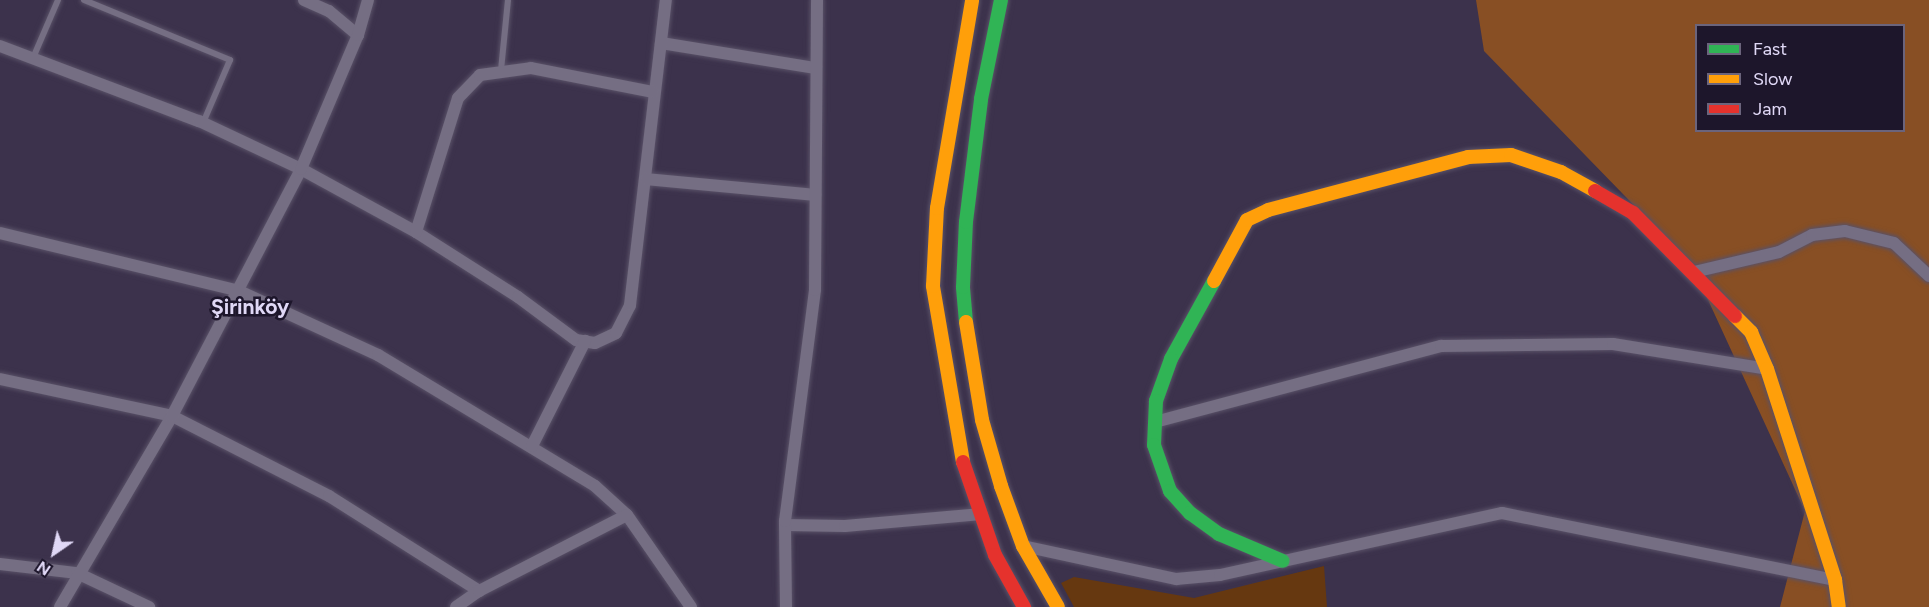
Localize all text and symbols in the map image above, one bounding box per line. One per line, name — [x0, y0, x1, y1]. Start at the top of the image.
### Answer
legend — [1695, 24, 1905, 132]
text: Fast — [1753, 38, 1787, 60]
text: Slow — [1753, 68, 1792, 90]
text: Jam — [1753, 98, 1787, 120]
district label: Şirinköy — [211, 294, 289, 320]
north arrow — [24, 523, 84, 583]
text: N — [33, 557, 54, 580]

